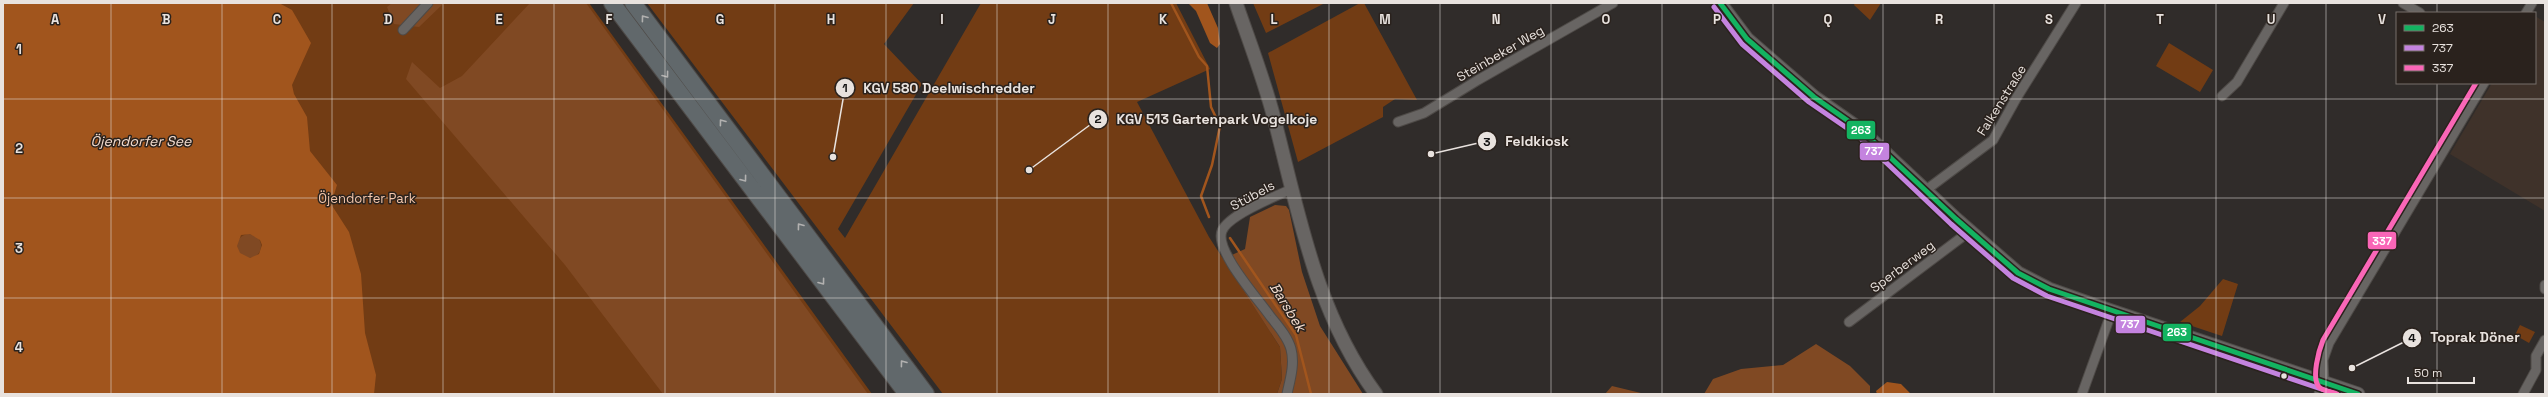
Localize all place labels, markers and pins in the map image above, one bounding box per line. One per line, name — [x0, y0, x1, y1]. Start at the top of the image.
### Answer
callout: KGV 580 Deelwischredder — [835, 75, 1043, 101]
callout: KGV 513 Gartenpark Vogelkoje — [1088, 106, 1325, 132]
callout: Feldkiosk — [1477, 128, 1577, 154]
callout: Toprak Döner — [2402, 325, 2527, 351]
unlabelled marker — [2279, 371, 2289, 381]

